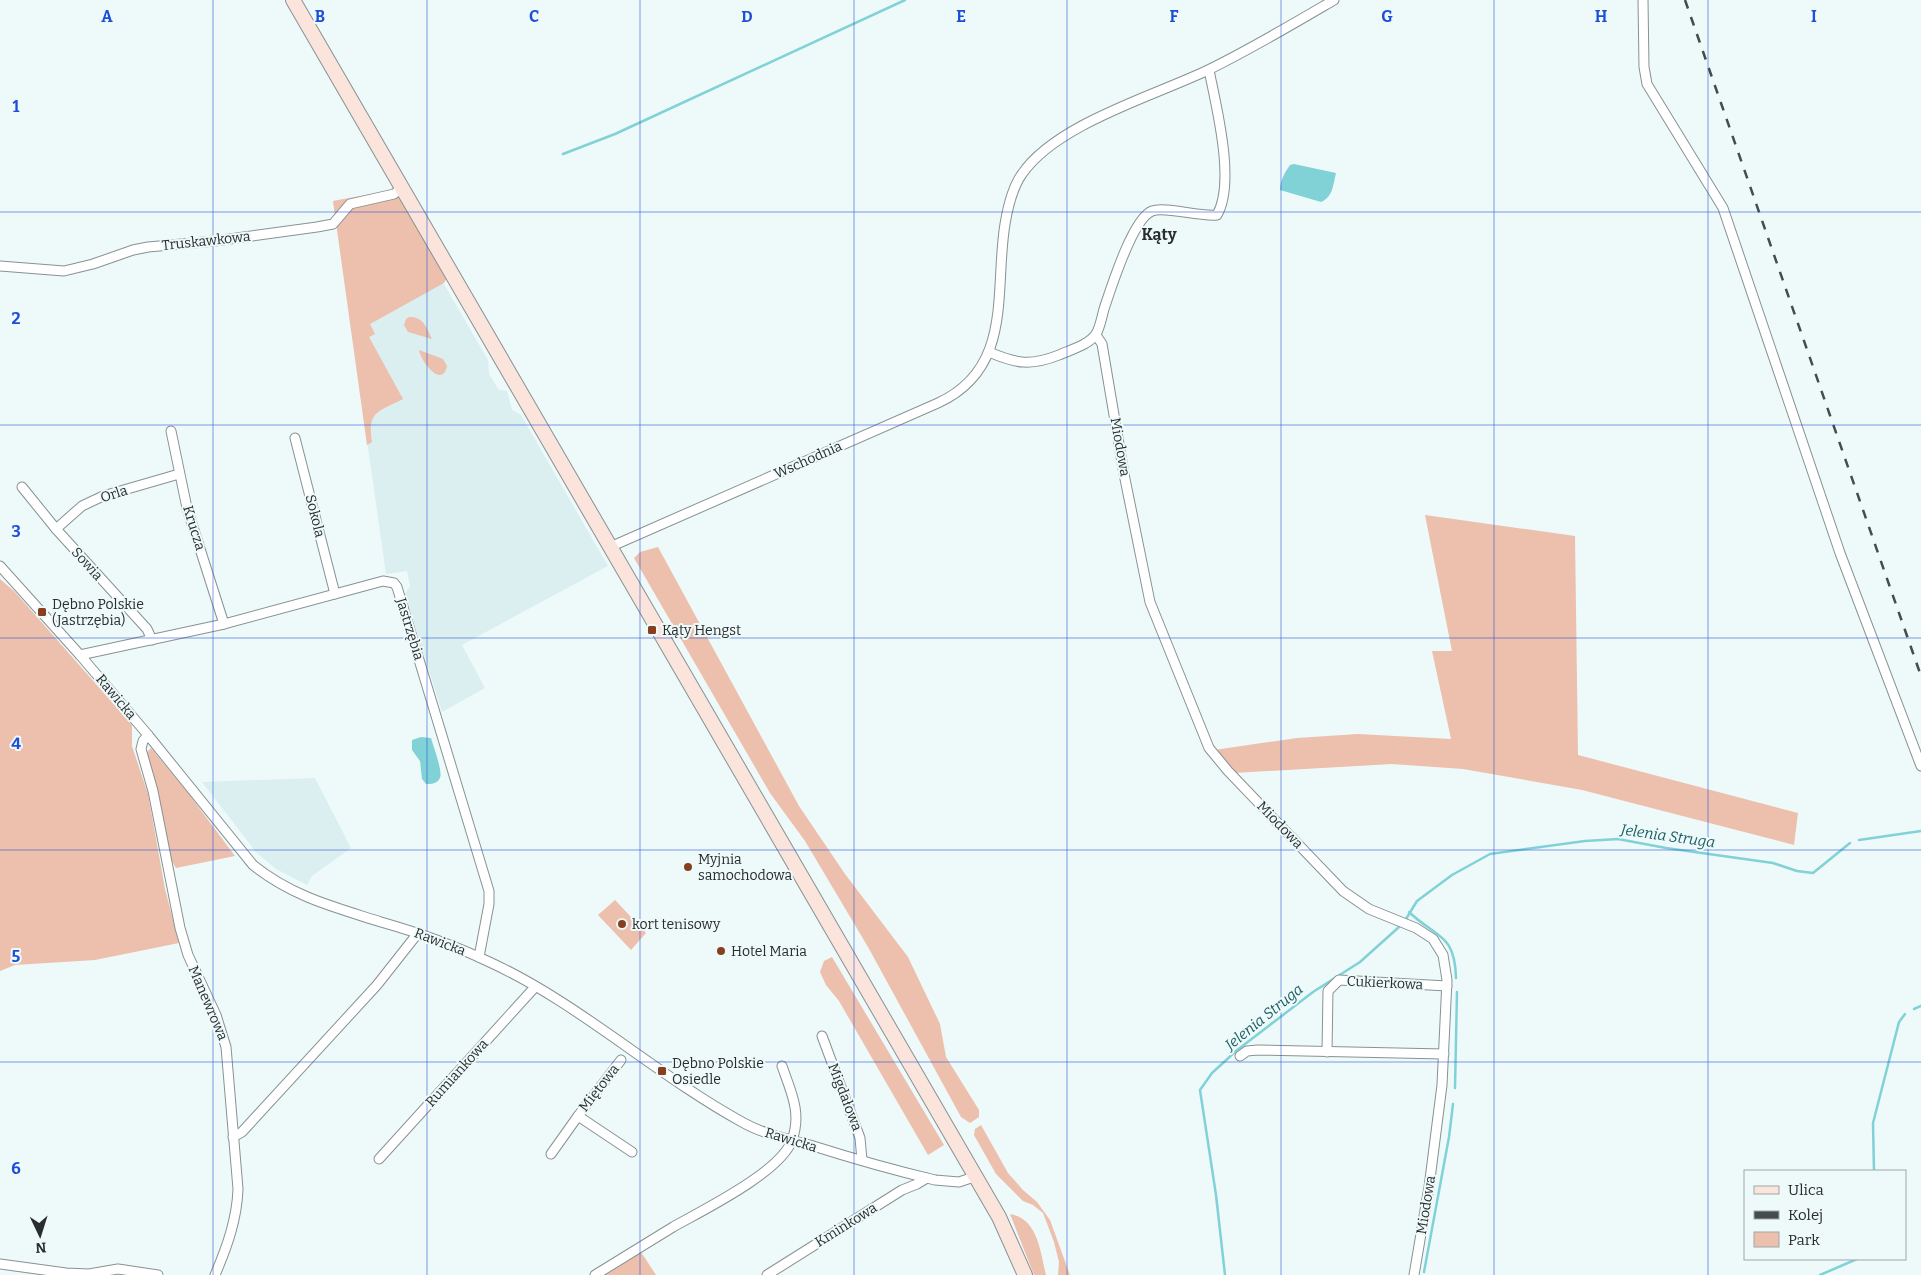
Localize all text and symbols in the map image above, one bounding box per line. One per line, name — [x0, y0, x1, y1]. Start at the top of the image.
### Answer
text: A — [101, 7, 113, 26]
text: B — [315, 7, 325, 26]
text: C — [529, 7, 539, 26]
text: D — [741, 7, 753, 26]
text: E — [956, 7, 966, 26]
text: F — [1170, 7, 1179, 26]
text: G — [1381, 7, 1393, 26]
text: H — [1595, 7, 1608, 26]
text: I — [1811, 7, 1817, 26]
text: 1 — [13, 97, 20, 116]
district label: Kąty — [1141, 225, 1177, 244]
street label: Truskawkowa — [161, 228, 252, 254]
text: 2 — [11, 309, 21, 328]
street label: Miodowa — [1106, 416, 1134, 478]
street label: Wschodnia — [771, 437, 845, 483]
street label: Orla — [98, 482, 130, 506]
street label: Sokola — [302, 493, 329, 539]
street label: Krucza — [179, 503, 209, 553]
text: 3 — [11, 522, 21, 541]
street label: Sowia — [68, 544, 107, 584]
street label: Jastrzębia — [392, 595, 428, 662]
place label: Dębno Polskie (Jastrzębia) — [52, 596, 144, 629]
marker: Dębno Polskie (Jastrzębia) — [36, 606, 48, 618]
place label: Kąty Hengst — [662, 622, 741, 639]
marker: Kąty Hengst — [646, 624, 658, 636]
street label: Rawicka — [92, 671, 140, 723]
text: 4 — [11, 734, 21, 753]
street label: Miodowa — [1253, 798, 1307, 852]
water label: Jelenia Struga — [1618, 820, 1716, 852]
place label: Myjnia samochodowa — [698, 851, 792, 884]
marker: Myjnia samochodowa — [682, 861, 694, 873]
place label: kort tenisowy — [632, 916, 721, 933]
marker: kort tenisowy — [616, 918, 628, 930]
street label: Rawicka — [412, 924, 468, 960]
place label: Hotel Maria — [731, 943, 807, 960]
marker: Hotel Maria — [715, 945, 727, 957]
text: 5 — [12, 947, 21, 966]
street label: Manewrowa — [185, 963, 231, 1043]
street label: Cukierkowa — [1346, 973, 1424, 994]
water label: Jelenia Struga — [1220, 980, 1307, 1055]
street label: Rumiankowa — [422, 1035, 492, 1110]
place label: Dębno Polskie Osiedle — [672, 1055, 764, 1088]
street label: Miętowa — [575, 1061, 623, 1115]
street label: Migdałowa — [824, 1061, 866, 1134]
marker: Dębno Polskie Osiedle — [656, 1065, 668, 1077]
street label: Rawicka — [763, 1124, 819, 1156]
text: 6 — [11, 1159, 21, 1178]
legend — [1744, 1170, 1906, 1260]
street label: Miodowa — [1413, 1174, 1439, 1236]
text: Ulica — [1788, 1181, 1824, 1199]
street label: Kminkowa — [812, 1199, 880, 1251]
text: Kolej — [1788, 1206, 1823, 1224]
north arrow — [15, 1210, 65, 1260]
text: Park — [1788, 1231, 1820, 1249]
text: N — [35, 1239, 47, 1256]

